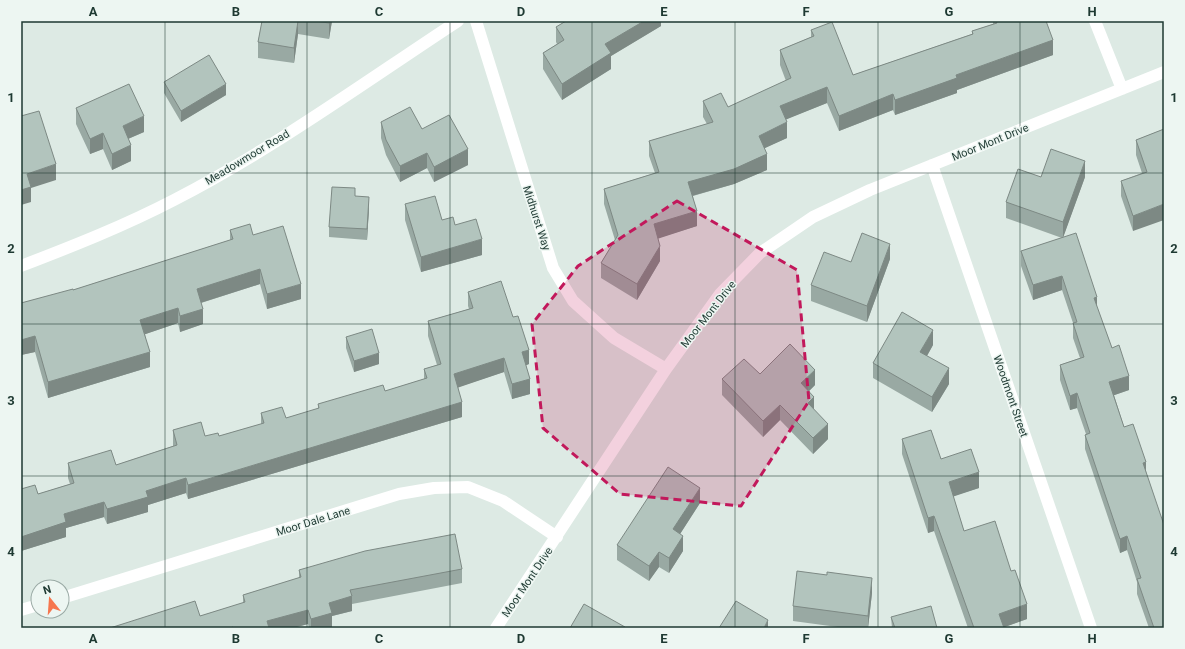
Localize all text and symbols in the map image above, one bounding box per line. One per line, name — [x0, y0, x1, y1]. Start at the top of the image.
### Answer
text: A — [89, 4, 98, 19]
text: B — [232, 4, 240, 19]
text: C — [375, 4, 384, 19]
text: D — [517, 4, 525, 19]
text: E — [660, 4, 668, 19]
text: F — [802, 4, 810, 19]
text: G — [945, 4, 954, 19]
text: H — [1087, 4, 1097, 19]
text: 1 — [7, 90, 15, 105]
text: 1 — [1170, 90, 1178, 105]
street label: Moor Mont Drive — [950, 121, 1031, 164]
street label: Meadowmoor Road — [203, 127, 292, 188]
street label: Midhurst Way — [520, 184, 553, 253]
text: 2 — [7, 241, 15, 256]
text: 2 — [1170, 241, 1178, 256]
street label: Moor Mont Drive — [678, 278, 739, 350]
street label: Woodmont Street — [990, 354, 1031, 439]
text: 3 — [7, 393, 15, 408]
text: 3 — [1170, 393, 1178, 408]
street label: Moor Dale Lane — [274, 504, 352, 539]
text: 4 — [7, 544, 15, 559]
text: 4 — [1170, 544, 1178, 559]
street label: Moor Mont Drive — [499, 545, 556, 620]
north arrow — [30, 579, 70, 619]
text: N — [42, 582, 53, 597]
text: A — [89, 631, 98, 646]
text: B — [232, 631, 240, 646]
text: C — [375, 631, 384, 646]
text: D — [517, 631, 525, 646]
text: E — [660, 631, 668, 646]
text: F — [802, 631, 810, 646]
text: G — [945, 631, 954, 646]
text: H — [1087, 631, 1097, 646]

